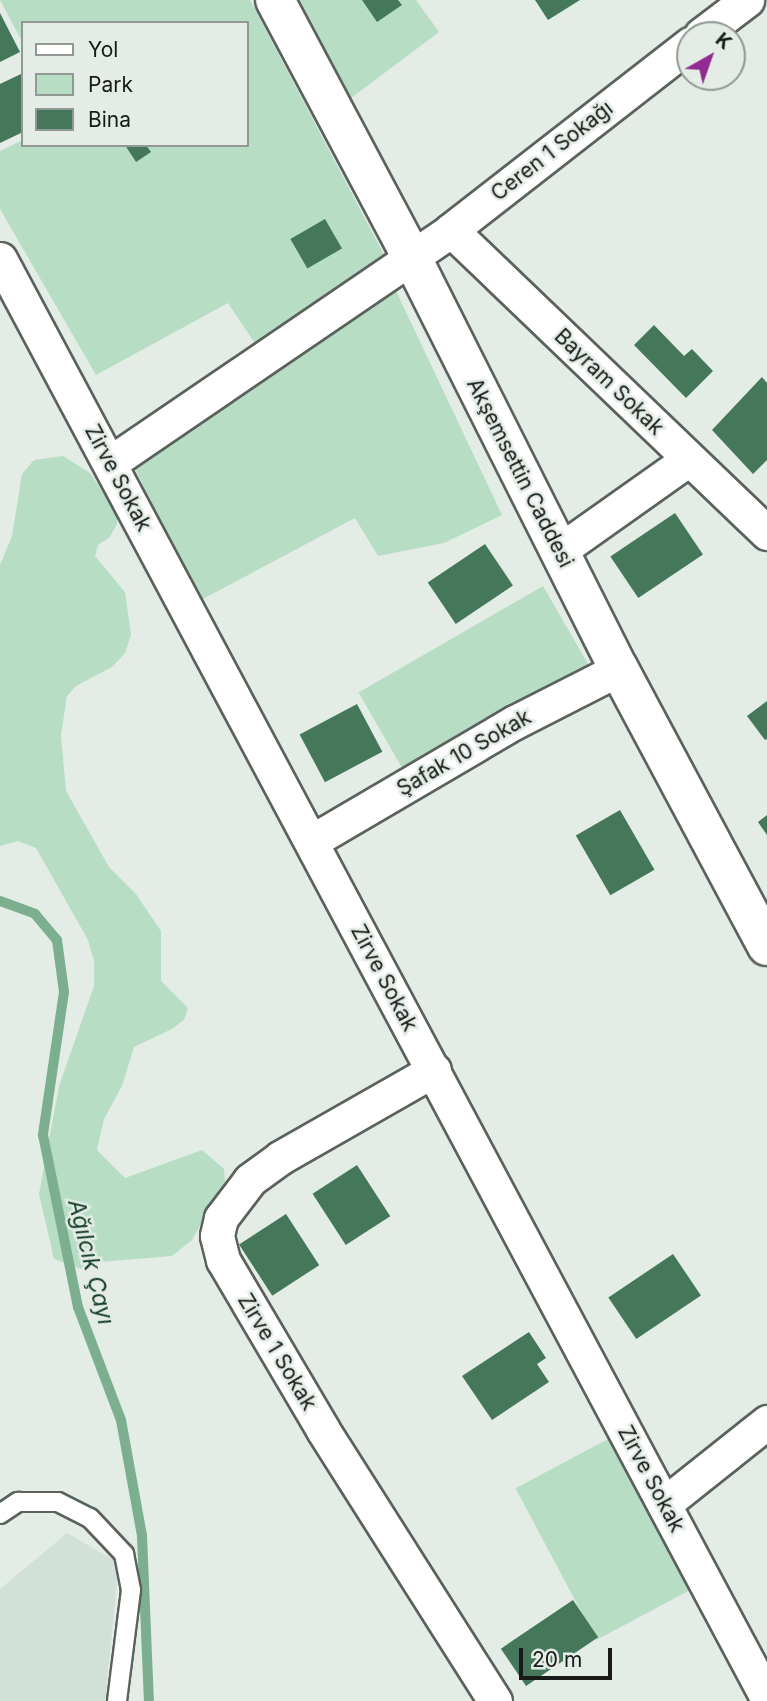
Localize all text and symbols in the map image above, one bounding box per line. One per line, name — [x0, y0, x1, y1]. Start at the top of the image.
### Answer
legend — [21, 21, 248, 147]
north arrow — [676, 21, 746, 91]
text: K — [711, 28, 736, 54]
text: Yol — [88, 37, 118, 62]
text: Park — [88, 72, 133, 97]
street label: Ceren 1 Sokağı — [486, 96, 618, 206]
text: Bina — [88, 107, 131, 132]
street label: Bayram Sokak — [549, 324, 669, 440]
street label: Akşemsettin Caddesi — [461, 374, 579, 572]
street label: Zirve Sokak — [79, 420, 157, 536]
street label: Şafak 10 Sokak — [393, 704, 535, 802]
street label: Zirve Sokak — [345, 920, 423, 1036]
water label: Ağılcık Çayı — [62, 1197, 120, 1327]
street label: Zirve 1 Sokak — [232, 1289, 322, 1415]
street label: Zirve Sokak — [612, 1421, 690, 1537]
scale bar — [522, 1634, 615, 1678]
text: 20 m — [532, 1647, 582, 1672]

